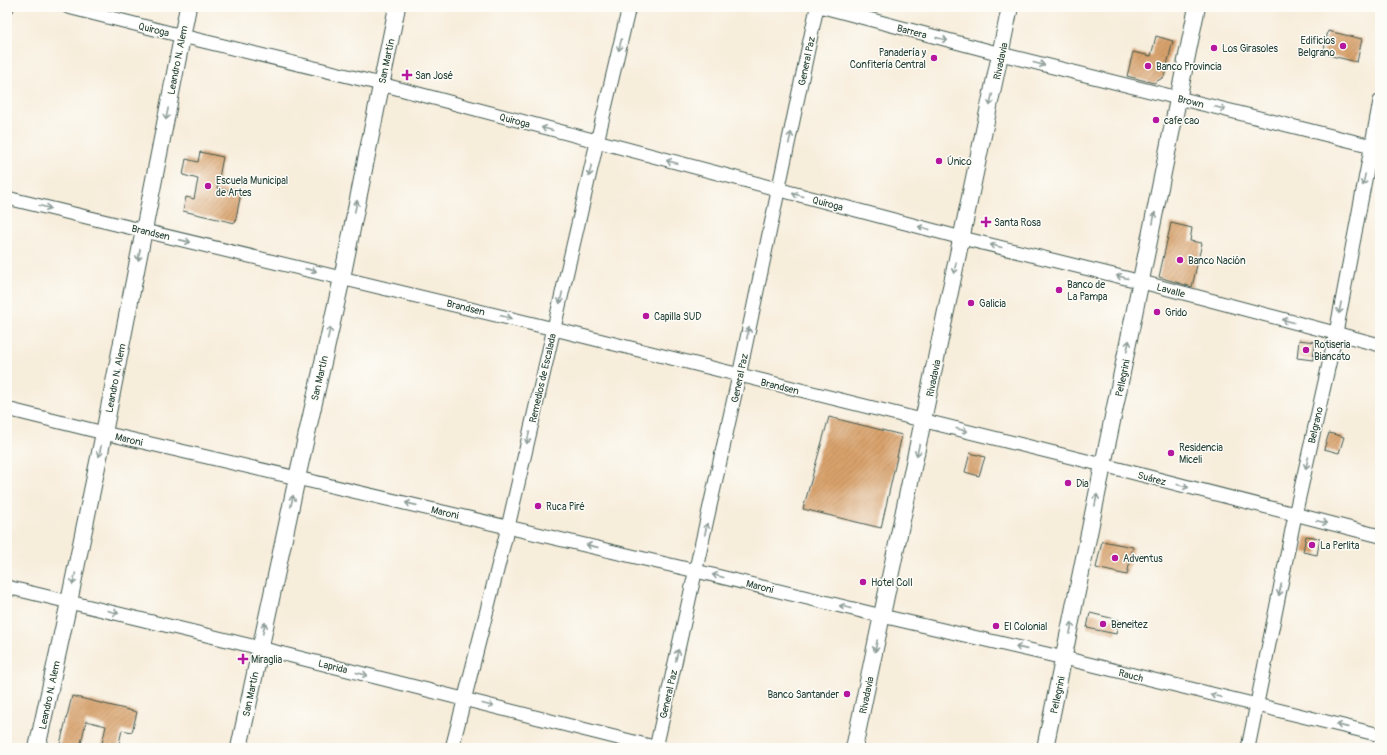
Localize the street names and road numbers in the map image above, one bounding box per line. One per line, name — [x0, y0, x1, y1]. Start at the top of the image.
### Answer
street label: Quiroga — [137, 20, 171, 40]
street label: Barrera — [896, 22, 928, 42]
street label: Leandro N. Alem — [165, 25, 191, 96]
street label: General Paz — [796, 36, 818, 87]
street label: San Martín — [376, 37, 398, 85]
street label: Rivadavia — [991, 41, 1011, 81]
street label: Brown — [1176, 93, 1205, 111]
street label: Quiroga — [498, 111, 532, 131]
street label: Quiroga — [811, 194, 845, 214]
street label: Brandsen — [130, 223, 171, 243]
street label: Lavalle — [1155, 281, 1186, 301]
street label: Brandsen — [445, 297, 486, 319]
street label: Remedios de Escalada — [527, 332, 559, 424]
street label: Leandro N. Alem — [103, 343, 129, 414]
street label: General Paz — [729, 353, 751, 404]
street label: San Martín — [309, 354, 331, 402]
street label: Rivadavia — [924, 358, 944, 398]
street label: Pellegrini — [1113, 358, 1133, 398]
street label: Brandsen — [759, 376, 800, 398]
street label: Belgrano — [1306, 405, 1326, 445]
street label: Maroni — [114, 431, 144, 449]
street label: Suárez — [1136, 469, 1167, 489]
street label: Maroni — [430, 504, 460, 522]
street label: Maroni — [745, 578, 775, 596]
street label: Laprida — [317, 658, 349, 676]
street label: Leandro N. Alem — [37, 660, 63, 731]
street label: Rauch — [1117, 667, 1145, 685]
street label: General Paz — [658, 669, 680, 720]
street label: San Martín — [240, 670, 262, 718]
street label: Rivadavia — [857, 675, 877, 715]
street label: Pellegrini — [1048, 675, 1068, 715]

